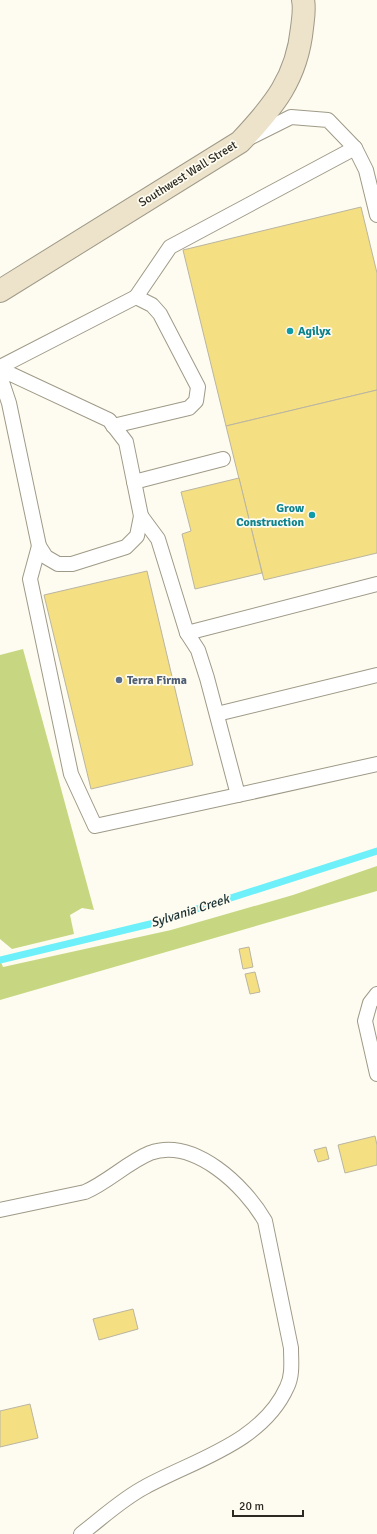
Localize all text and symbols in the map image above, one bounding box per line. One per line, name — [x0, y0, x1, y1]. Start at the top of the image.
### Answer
street label: Southwest Wall Street — [136, 138, 240, 210]
place label: Agilyx — [298, 324, 331, 339]
marker: Agilyx — [285, 326, 295, 336]
place label: Grow Construction — [236, 501, 305, 530]
marker: Grow Construction — [307, 510, 317, 520]
place label: Terra Firma — [127, 673, 187, 688]
marker: Terra Firma — [114, 675, 124, 685]
water label: Sylvania Creek — [149, 890, 232, 931]
scale bar — [233, 1492, 303, 1518]
text: 20 m — [239, 1499, 264, 1514]

